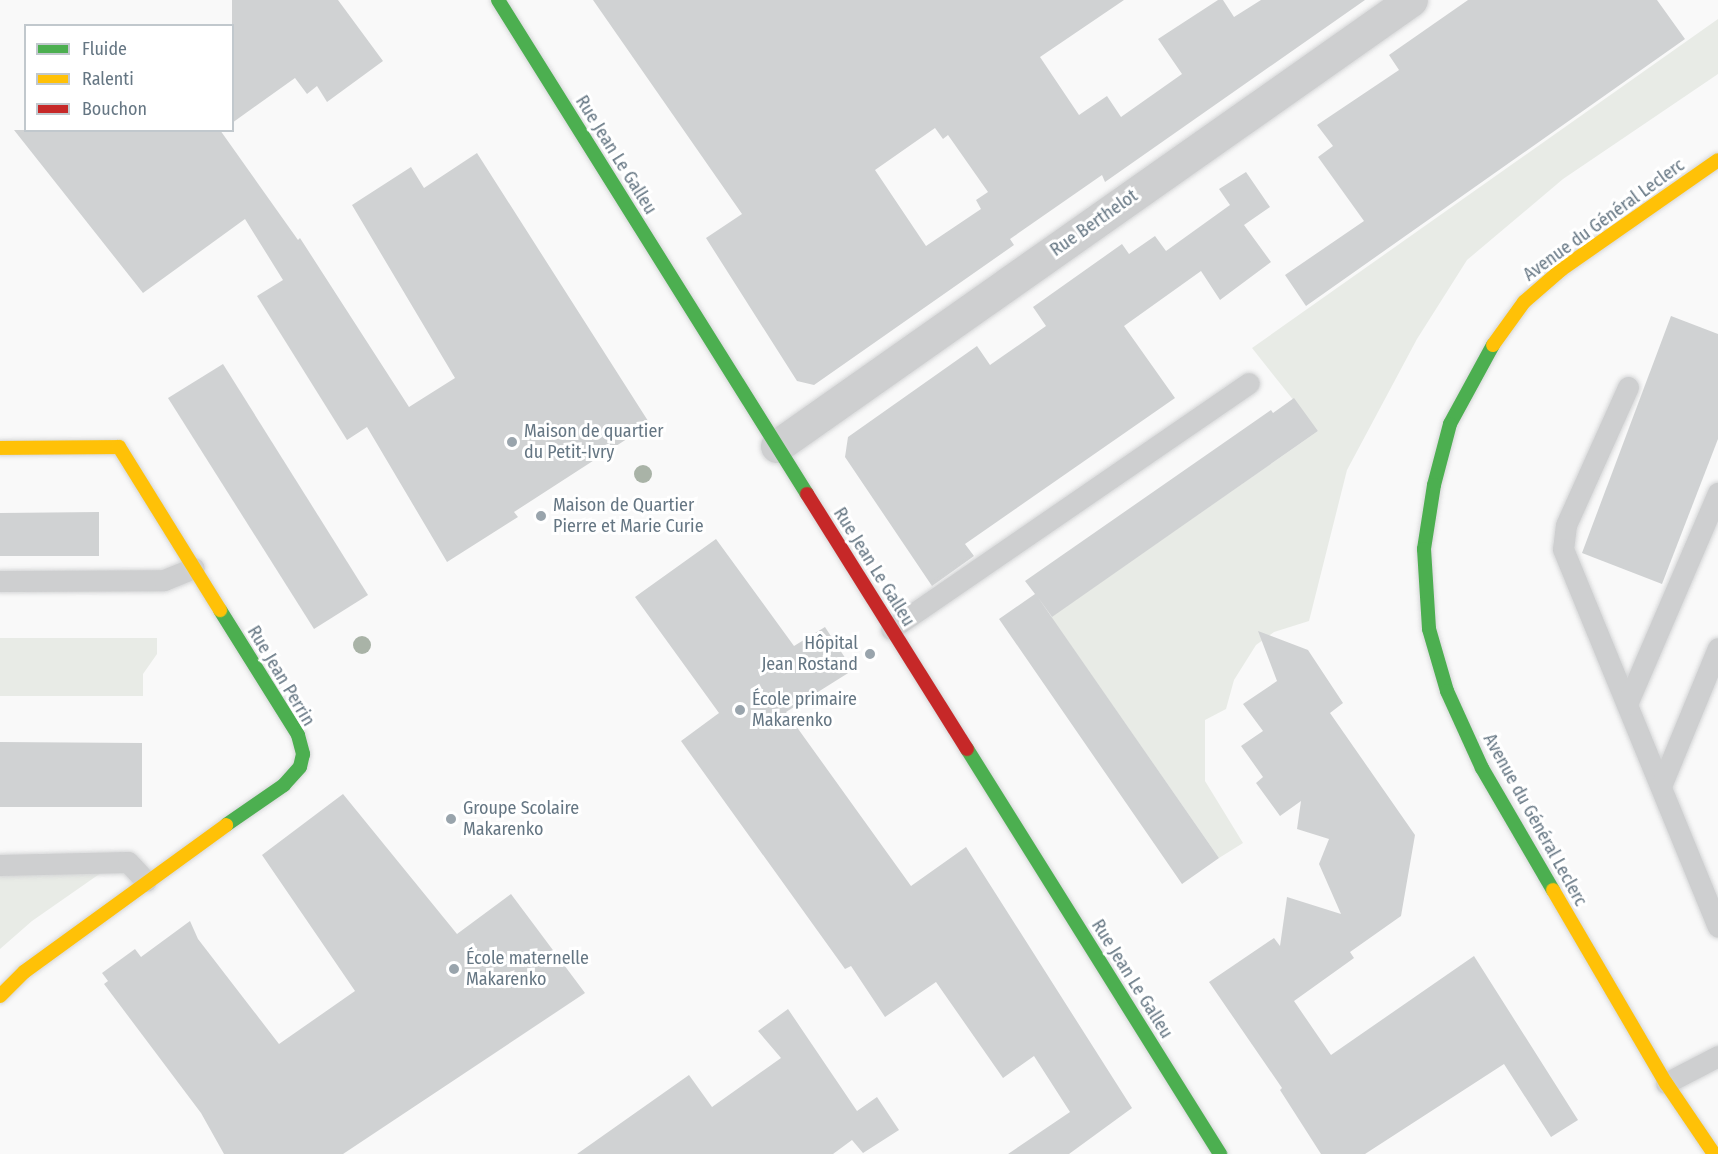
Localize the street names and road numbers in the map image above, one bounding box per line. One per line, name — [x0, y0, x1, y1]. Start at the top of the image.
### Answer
street label: Rue Jean Le Galleu — [571, 92, 661, 218]
street label: Avenue du Général Leclerc — [1519, 154, 1689, 286]
street label: Rue Berthelot — [1046, 185, 1142, 261]
street label: Rue Jean Le Galleu — [829, 504, 919, 630]
street label: Rue Jean Perrin — [243, 622, 319, 730]
street label: Avenue du Général Leclerc — [1479, 730, 1591, 910]
street label: Rue Jean Le Galleu — [1087, 916, 1177, 1042]

